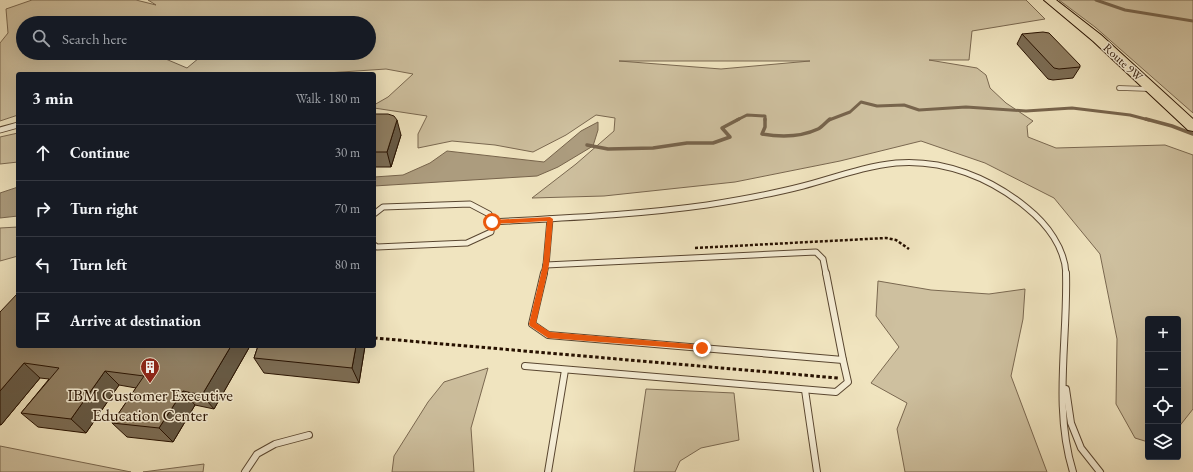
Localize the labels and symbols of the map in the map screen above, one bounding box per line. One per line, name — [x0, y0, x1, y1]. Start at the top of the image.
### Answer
street label: Route 9W — [1100, 40, 1147, 85]
route start — [483, 213, 501, 231]
route end — [693, 339, 711, 357]
building icon: IBM Customer Executive Education Center — [139, 356, 161, 384]
place label: IBM Customer Executive Education Center — [67, 384, 233, 426]

